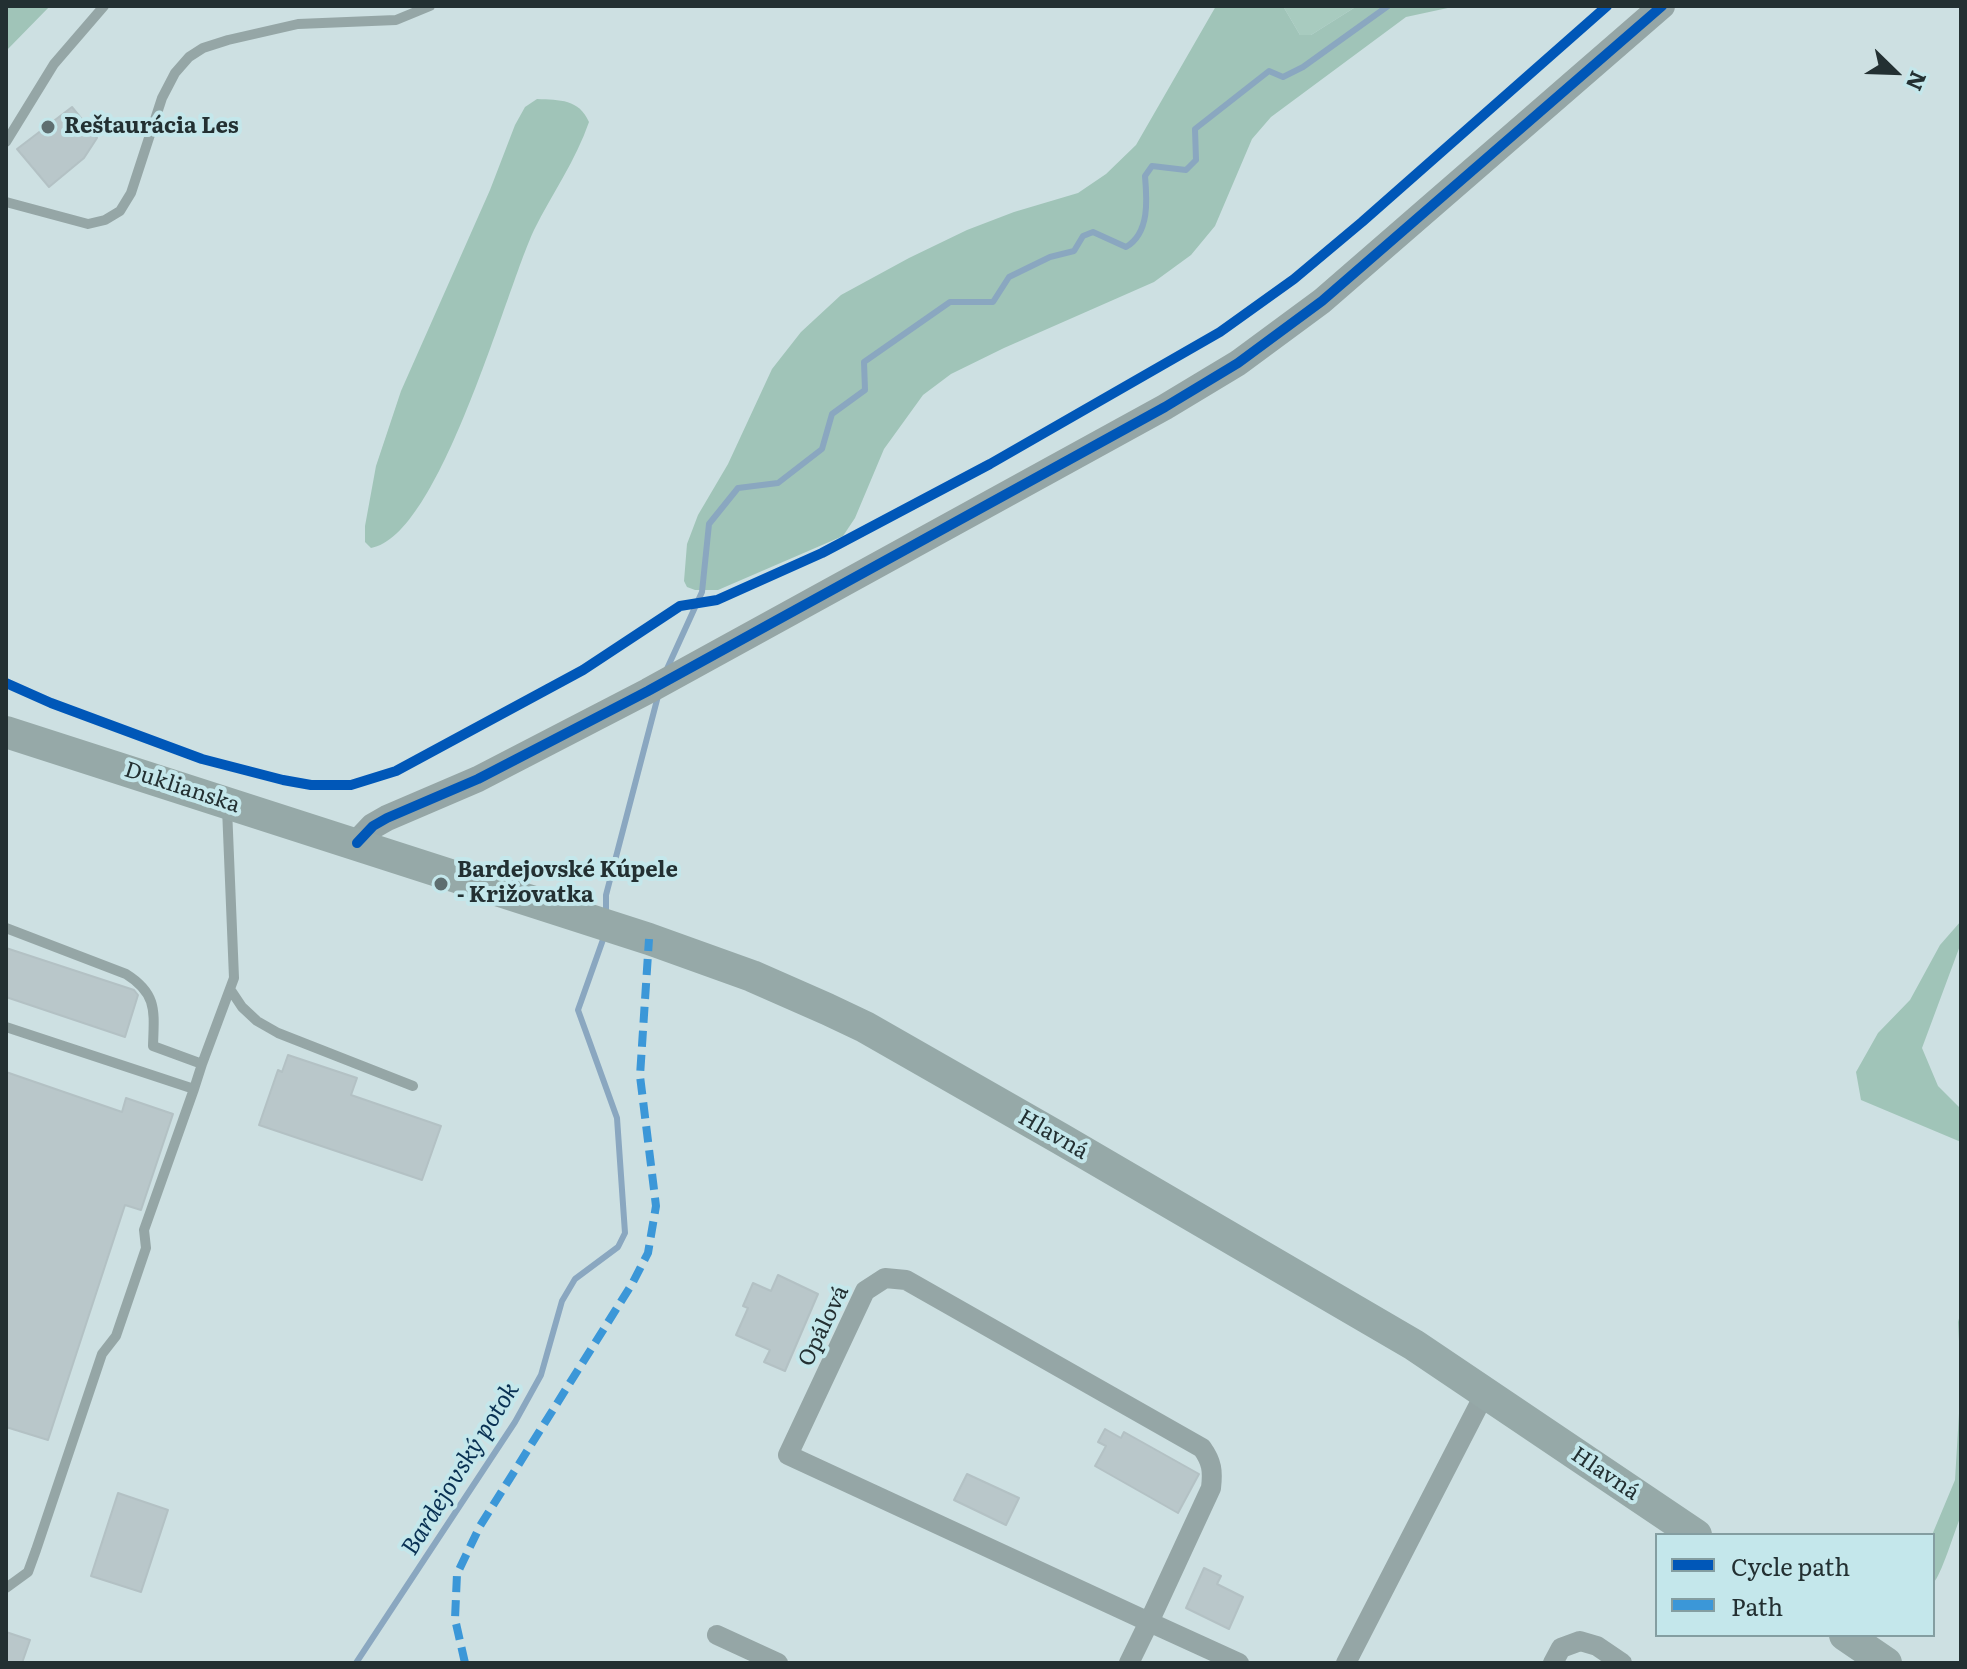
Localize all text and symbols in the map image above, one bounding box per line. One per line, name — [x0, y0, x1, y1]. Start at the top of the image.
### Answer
north arrow — [1855, 32, 1935, 112]
text: N — [1899, 67, 1936, 97]
place label: Reštaurácia Les — [64, 114, 239, 140]
marker: Reštaurácia Les — [39, 118, 57, 136]
street label: Duklianska — [121, 757, 243, 819]
place label: Bardejovské Kúpele - Križovatka — [457, 858, 678, 910]
marker: Bardejovské Kúpele - Križovatka — [432, 875, 450, 893]
street label: Hlavná — [1013, 1105, 1093, 1165]
street label: Opálová — [793, 1281, 855, 1371]
water label: Bardejovský potok — [396, 1377, 526, 1561]
street label: Hlavná — [1566, 1442, 1644, 1506]
legend — [1655, 1533, 1935, 1637]
text: Cycle path — [1731, 1548, 1850, 1583]
text: Path — [1731, 1588, 1783, 1623]

